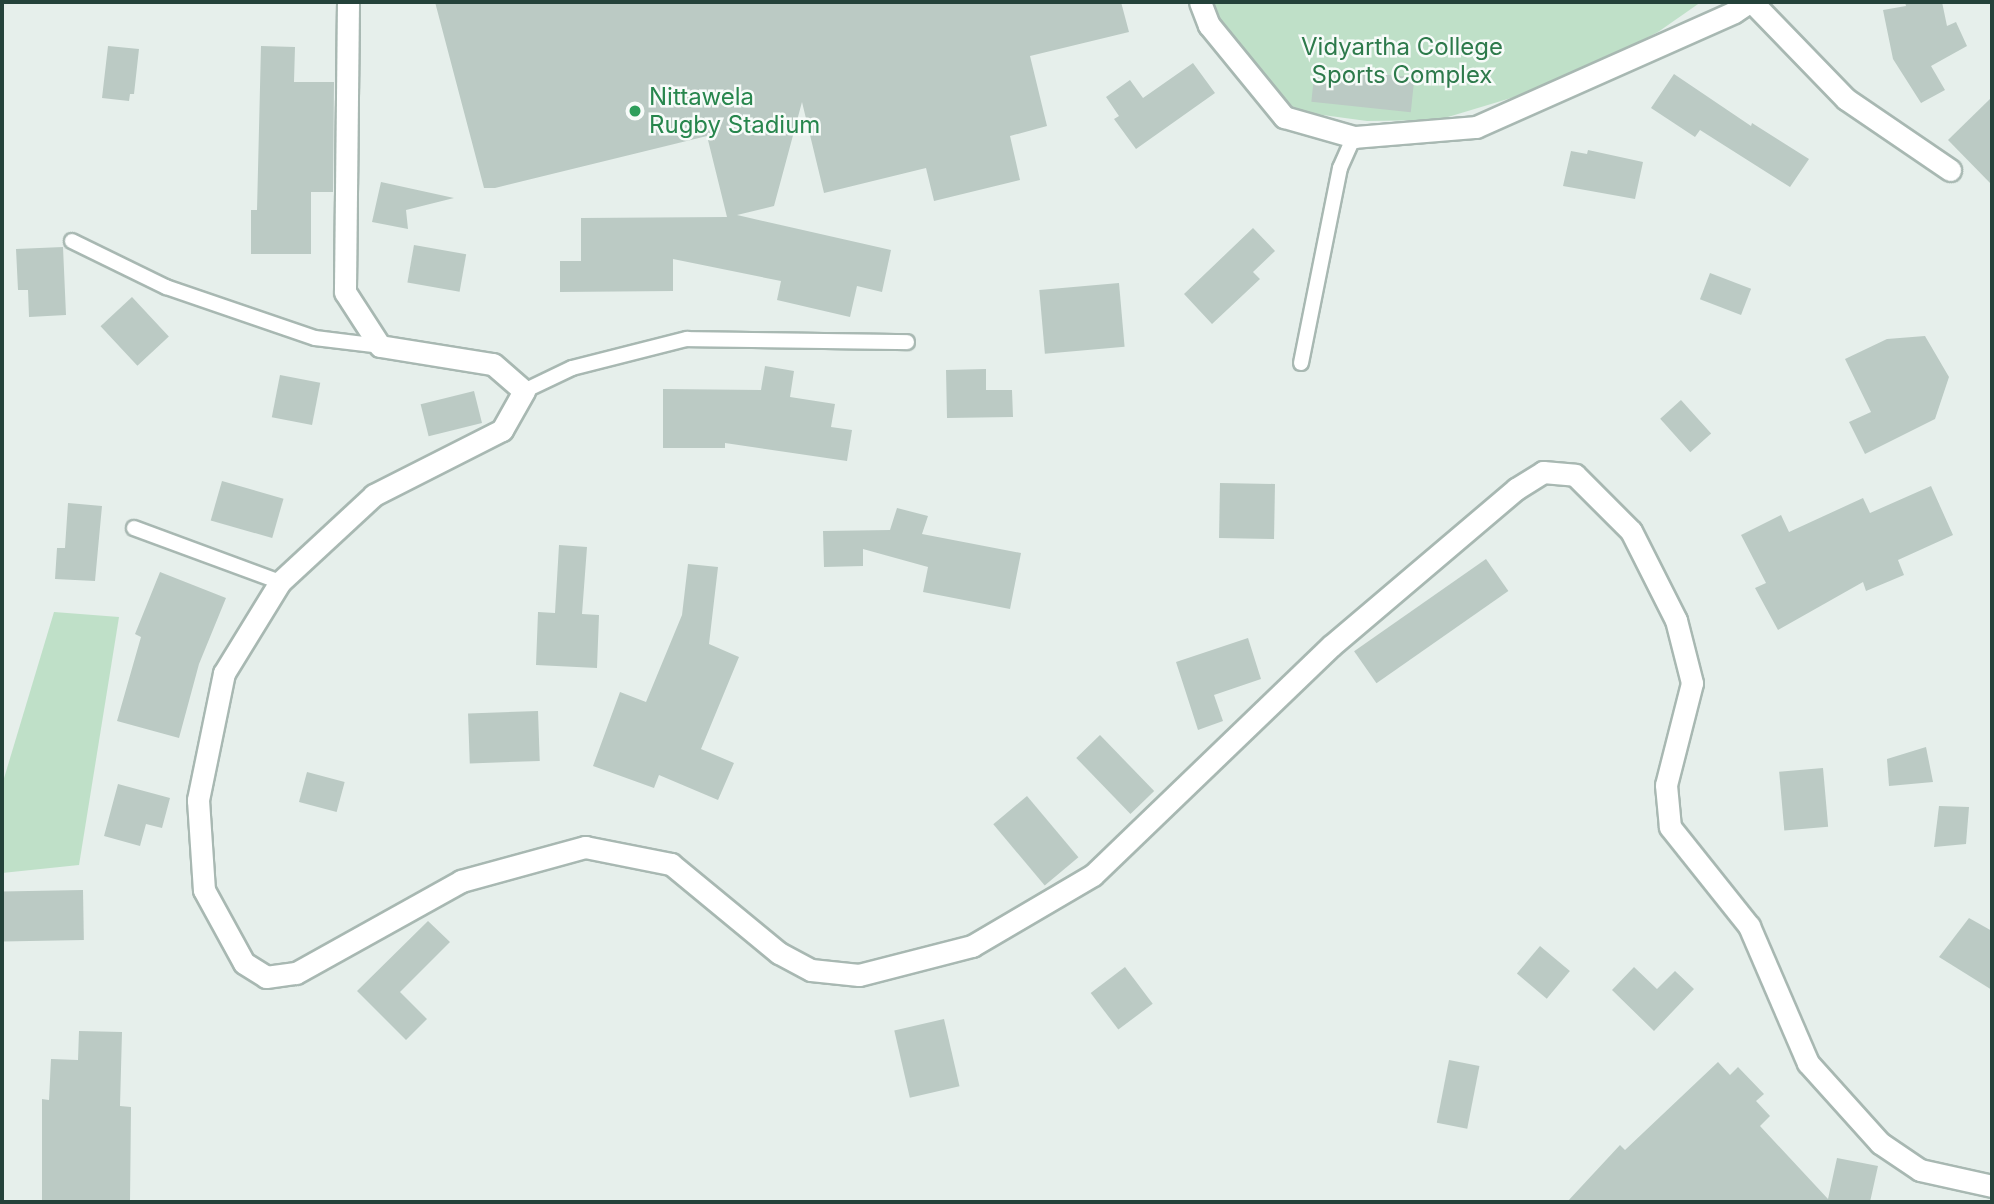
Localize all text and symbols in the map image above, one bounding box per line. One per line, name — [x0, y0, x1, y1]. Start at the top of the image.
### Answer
park label: Vidyartha College Sports Complex — [1301, 33, 1503, 89]
place label: Nittawela Rugby Stadium — [649, 83, 820, 139]
marker: Nittawela Rugby Stadium — [627, 103, 643, 119]

